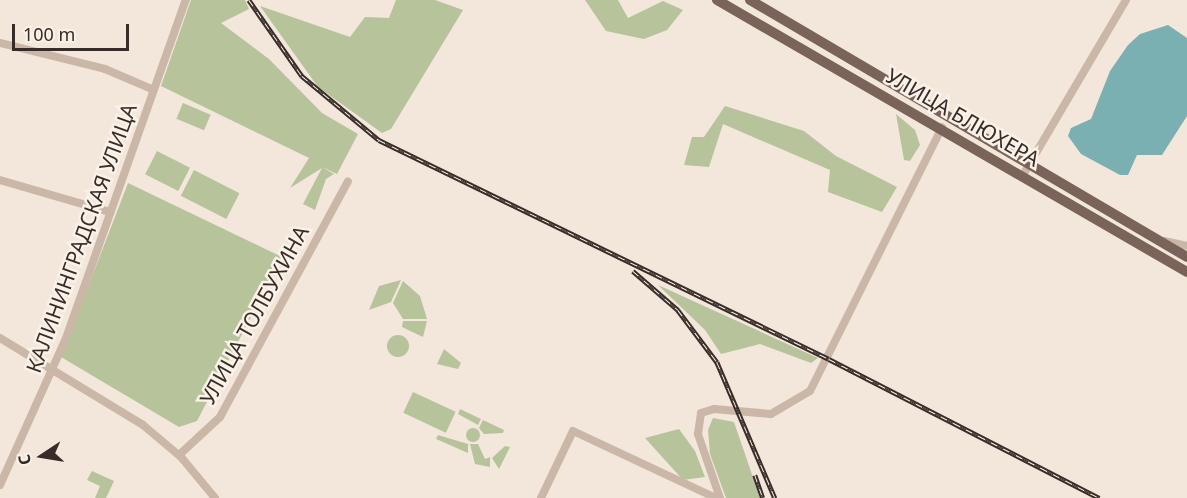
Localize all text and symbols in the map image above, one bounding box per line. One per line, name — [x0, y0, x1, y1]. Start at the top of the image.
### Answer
scale bar — [15, 12, 132, 50]
text: 100 m — [23, 22, 75, 46]
street label: УЛИЦА БЛЮХЕРА — [882, 63, 1044, 171]
street label: КАЛИНИНГРАДСКАЯ УЛИЦА — [21, 100, 141, 376]
street label: УЛИЦА ТОЛБУХИНА — [194, 221, 314, 409]
north arrow — [12, 426, 72, 486]
text: С — [13, 452, 36, 467]

